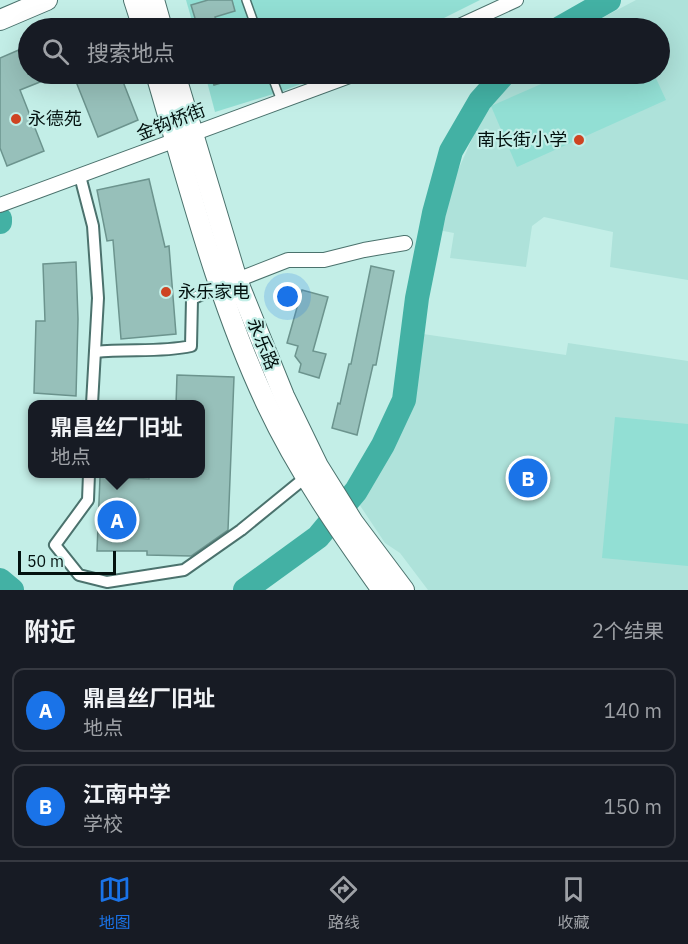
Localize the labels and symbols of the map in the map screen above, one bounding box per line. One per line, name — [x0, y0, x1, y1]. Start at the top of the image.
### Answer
street label: 金钩桥街 — [133, 98, 209, 145]
place label: 永德苑 — [28, 107, 82, 130]
marker: 永德苑 — [9, 112, 23, 126]
place label: 南长街小学 — [477, 128, 567, 151]
marker: 南长街小学 — [572, 133, 586, 147]
place label: 永乐家电 — [178, 280, 250, 303]
your location — [273, 282, 302, 311]
marker: 永乐家电 — [159, 285, 173, 299]
street label: 永乐路 — [243, 314, 284, 373]
pin: B — [508, 456, 548, 500]
pin: A — [98, 498, 136, 542]
scale bar — [18, 548, 116, 576]

